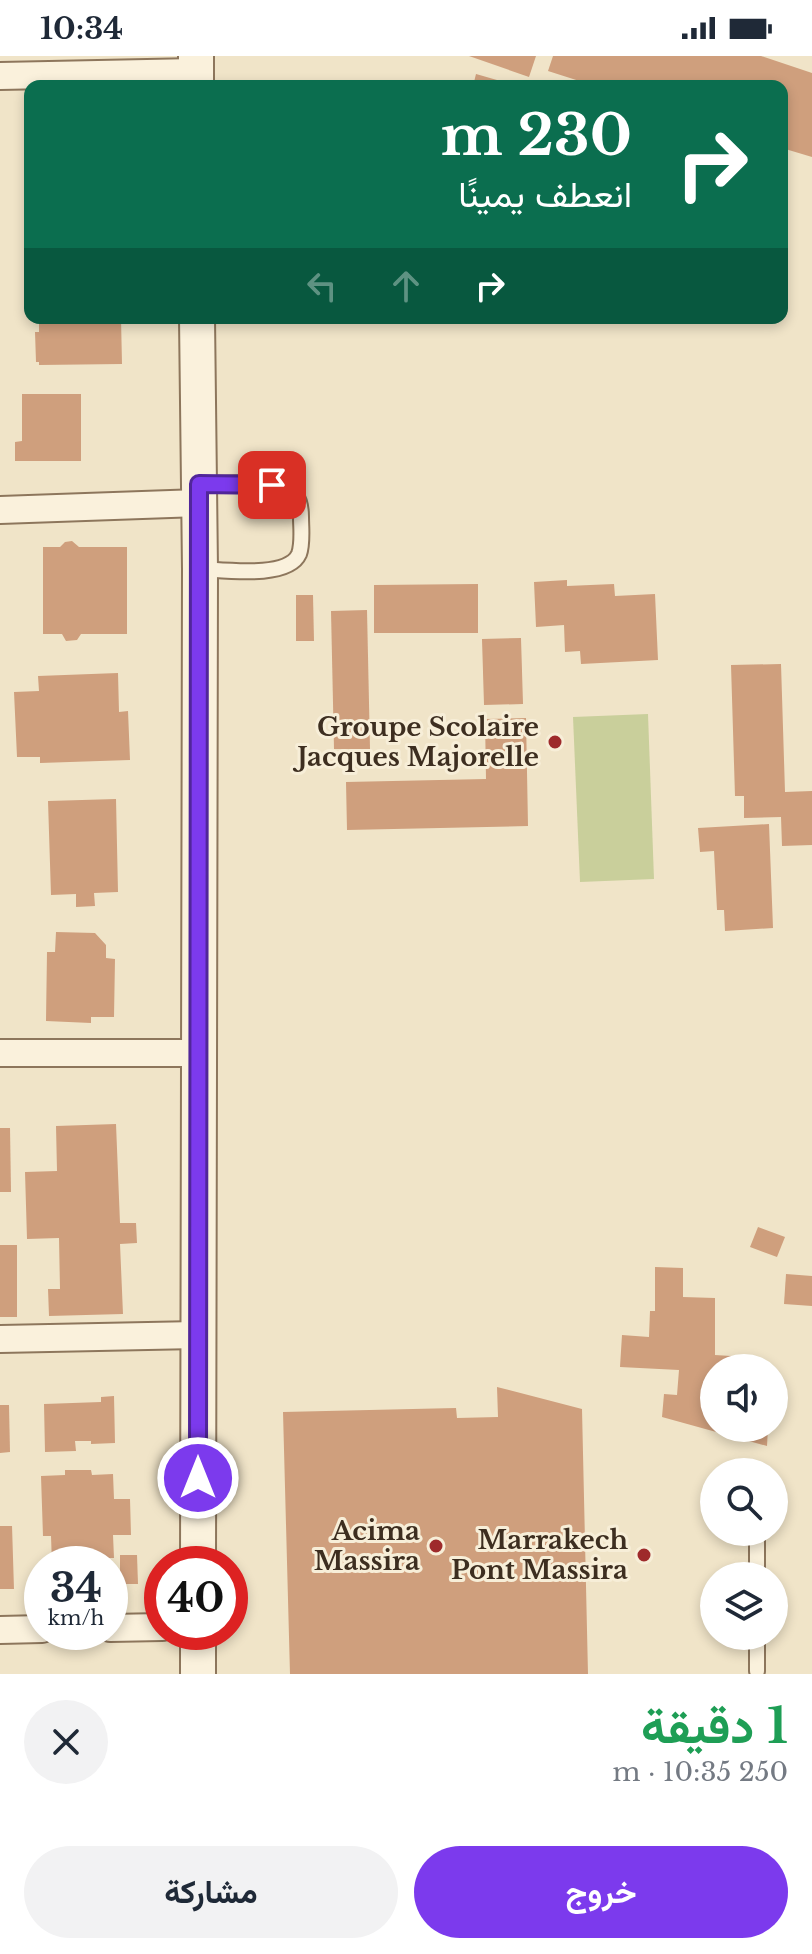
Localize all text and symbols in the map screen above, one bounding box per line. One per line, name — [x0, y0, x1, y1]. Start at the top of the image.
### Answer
text: 10:34 — [40, 10, 123, 47]
text: 230 m — [441, 101, 632, 170]
icon: right — [660, 112, 764, 216]
text: انعطف يمينًا — [458, 172, 632, 217]
icon: left — [300, 264, 344, 308]
icon: ahead — [384, 264, 428, 308]
icon: right — [468, 264, 512, 308]
pin — [238, 451, 306, 519]
icon: arrive — [250, 463, 294, 507]
place label: Groupe Scolaire Jacques Majorelle — [292, 711, 539, 773]
marker: Groupe Scolaire Jacques Majorelle — [546, 733, 564, 751]
map controls — [700, 1354, 788, 1650]
button: sound — [700, 1354, 788, 1442]
position arrow — [156, 1436, 240, 1520]
button: search — [700, 1458, 788, 1546]
place label: Acima Massira — [314, 1515, 420, 1577]
place label: Marrakech Pont Massira — [451, 1524, 628, 1586]
marker: Acima Massira — [427, 1537, 445, 1555]
speed limit sign: 40 — [144, 1546, 248, 1650]
marker: Marrakech Pont Massira — [635, 1546, 653, 1564]
button: layers — [700, 1562, 788, 1650]
text: 34 — [50, 1563, 102, 1613]
text: km/h — [48, 1606, 104, 1630]
text: 1 دقيقة — [641, 1696, 788, 1756]
button: close — [24, 1700, 108, 1784]
text: 250 m · 10:35 — [613, 1756, 788, 1788]
button: مشاركة — [24, 1846, 398, 1938]
button: خروج — [414, 1846, 788, 1938]

